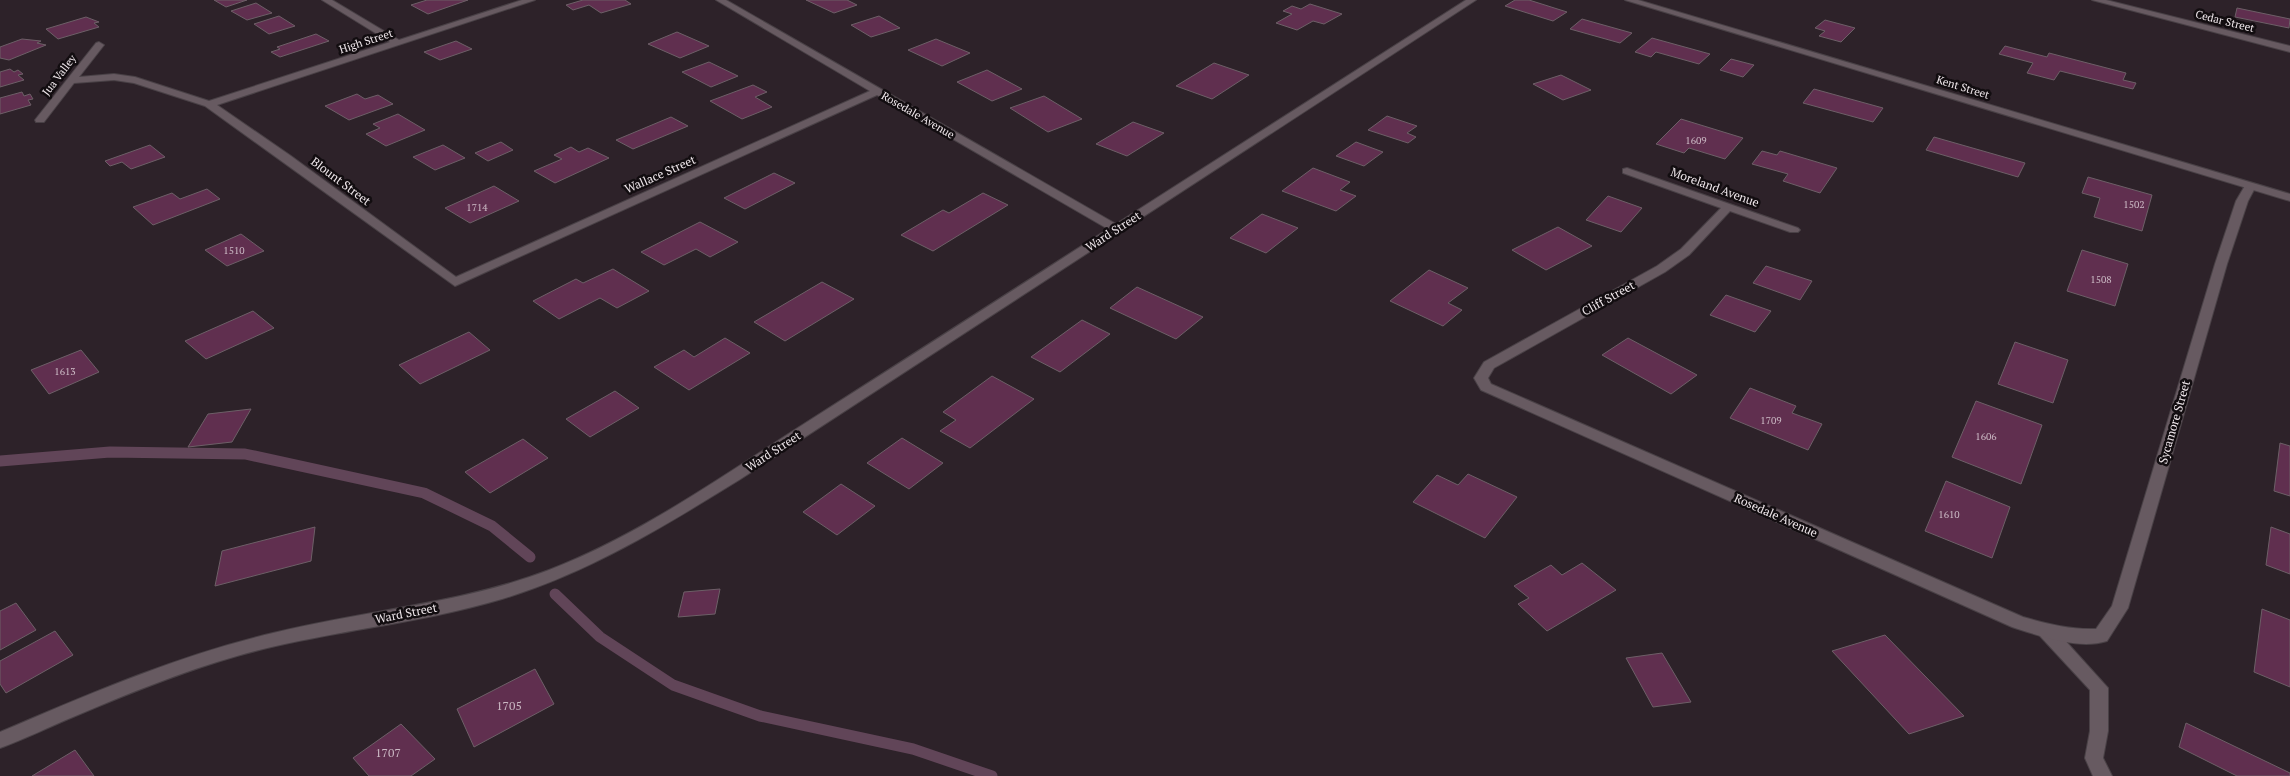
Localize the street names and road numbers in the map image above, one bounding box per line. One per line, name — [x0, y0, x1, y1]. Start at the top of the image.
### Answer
street label: Cedar Street — [2194, 7, 2256, 35]
street label: High Street — [337, 26, 395, 56]
street label: Jua Valley — [39, 51, 79, 98]
street label: Kent Street — [1935, 72, 1991, 102]
street label: Rosedale Avenue — [879, 88, 957, 142]
street label: Wallace Street — [622, 151, 698, 196]
street label: Blount Street — [308, 154, 374, 209]
street label: Moreland Avenue — [1669, 164, 1761, 210]
street label: Ward Street — [1083, 207, 1144, 254]
street label: Cliff Street — [1579, 277, 1638, 319]
street label: Sycamore Street — [2155, 378, 2193, 466]
street label: Ward Street — [743, 427, 804, 474]
street label: Rosedale Avenue — [1732, 490, 1820, 540]
street label: Ward Street — [374, 600, 439, 626]

